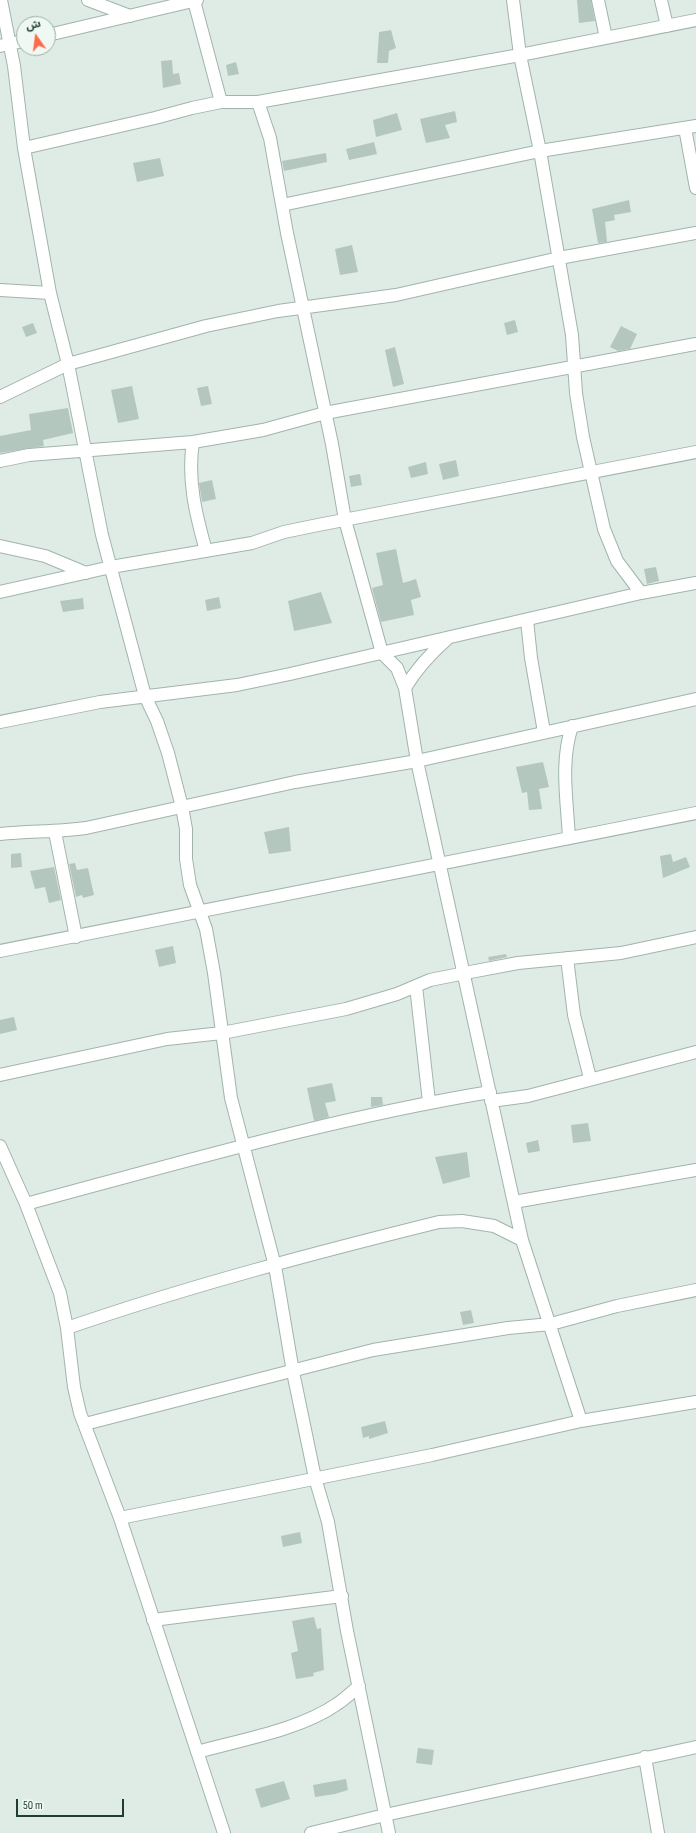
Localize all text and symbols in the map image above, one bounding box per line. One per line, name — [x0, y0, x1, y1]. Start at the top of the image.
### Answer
north arrow — [16, 16, 56, 56]
text: ش — [24, 17, 42, 33]
scale bar — [18, 1791, 126, 1817]
text: 50 m — [23, 1798, 43, 1813]

